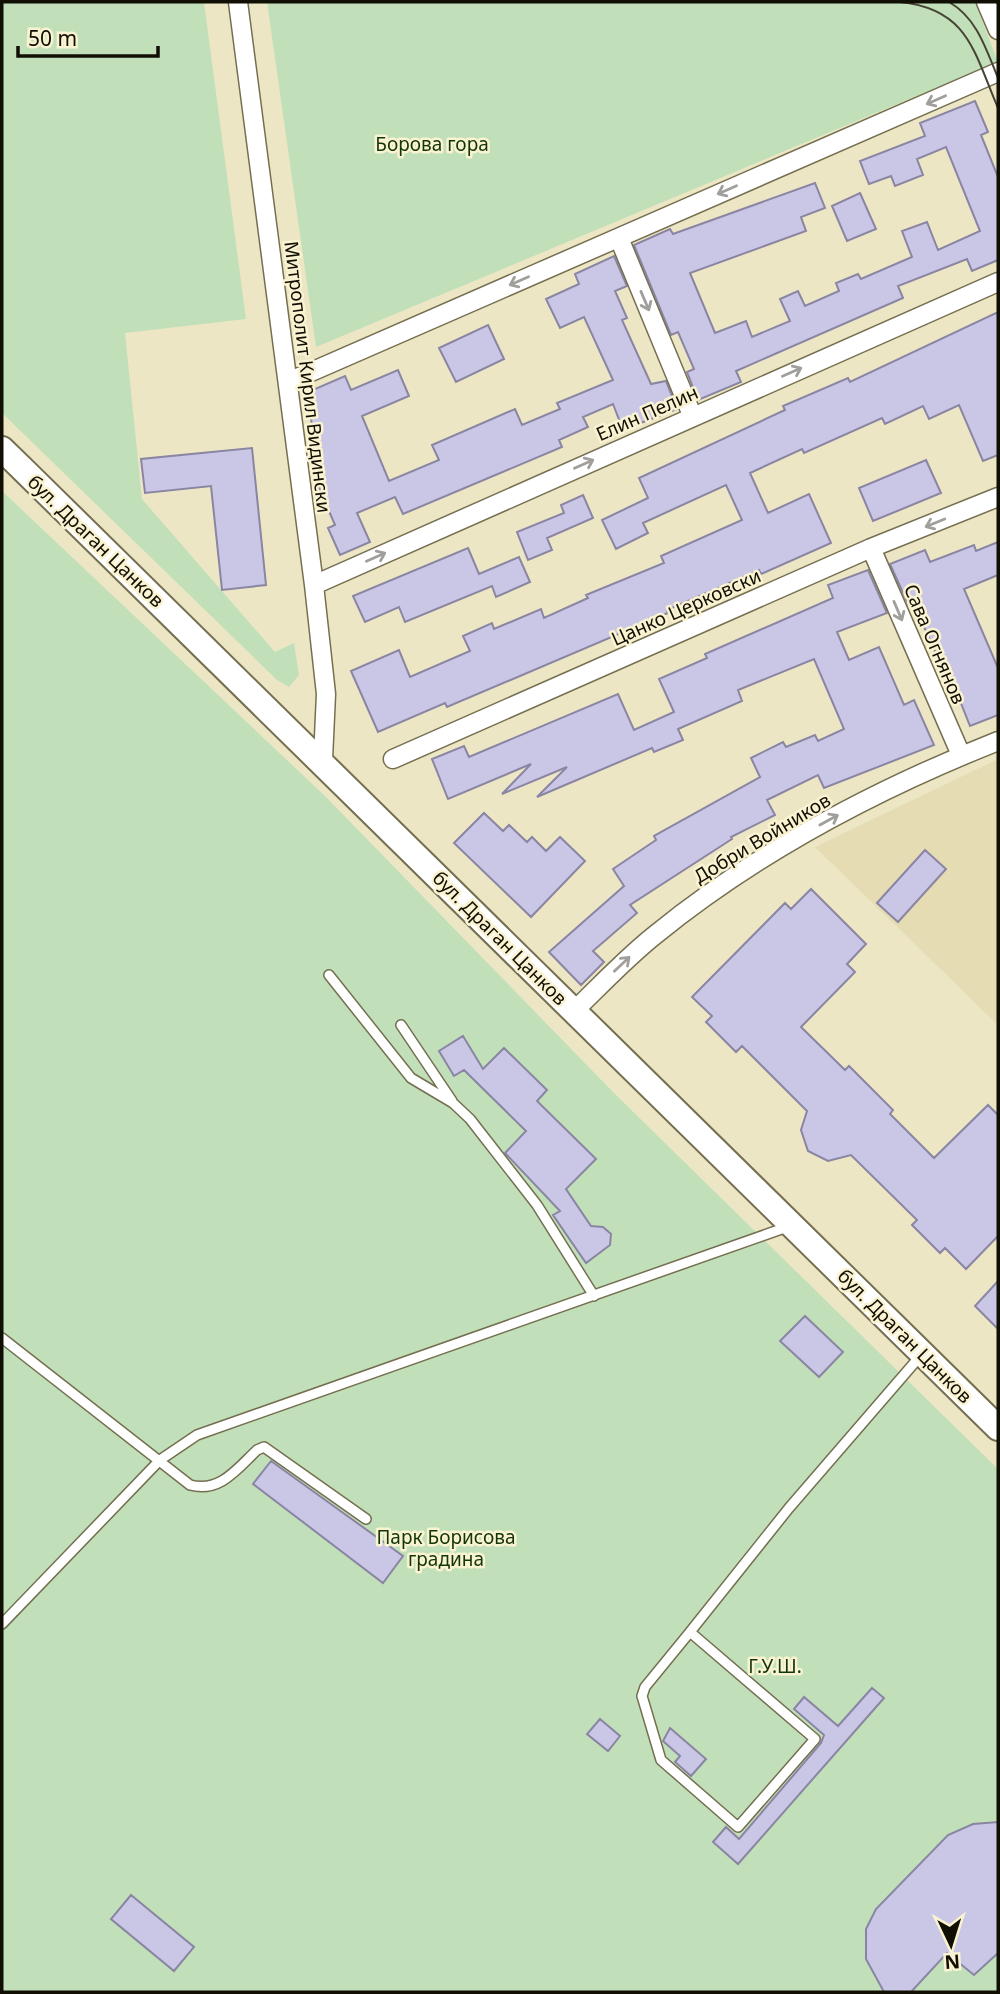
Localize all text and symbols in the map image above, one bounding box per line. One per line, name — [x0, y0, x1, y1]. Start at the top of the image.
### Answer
scale bar — [18, 14, 158, 58]
text: 50 m — [28, 24, 77, 52]
one-way arrow — [926, 94, 947, 107]
park label: Борова гора — [375, 131, 489, 157]
one-way arrow — [717, 184, 738, 197]
street label: Митрополит Кирил Видински — [278, 240, 338, 514]
one-way arrow — [508, 275, 530, 288]
one-way arrow — [639, 289, 652, 311]
one-way arrow — [781, 365, 802, 378]
street label: Елин Пелин — [592, 379, 702, 447]
one-way arrow — [573, 457, 594, 470]
street label: бул. Драган Цанков — [22, 469, 170, 613]
one-way arrow — [925, 517, 946, 530]
one-way arrow — [365, 550, 386, 563]
street label: Цанко Церковски — [607, 562, 765, 652]
street label: Сава Огнянов — [898, 580, 972, 708]
one-way arrow — [892, 600, 905, 621]
street label: Добри Войников — [689, 787, 835, 889]
one-way arrow — [818, 813, 838, 827]
street label: бул. Драган Цанков — [427, 865, 573, 1011]
one-way arrow — [613, 956, 631, 972]
street label: бул. Драган Цанков — [832, 1263, 978, 1409]
park label: Парк Борисова градина — [376, 1524, 516, 1572]
park label: Г.У.Ш. — [748, 1653, 802, 1679]
north arrow — [916, 1910, 986, 1980]
text: N — [944, 1948, 961, 1975]

